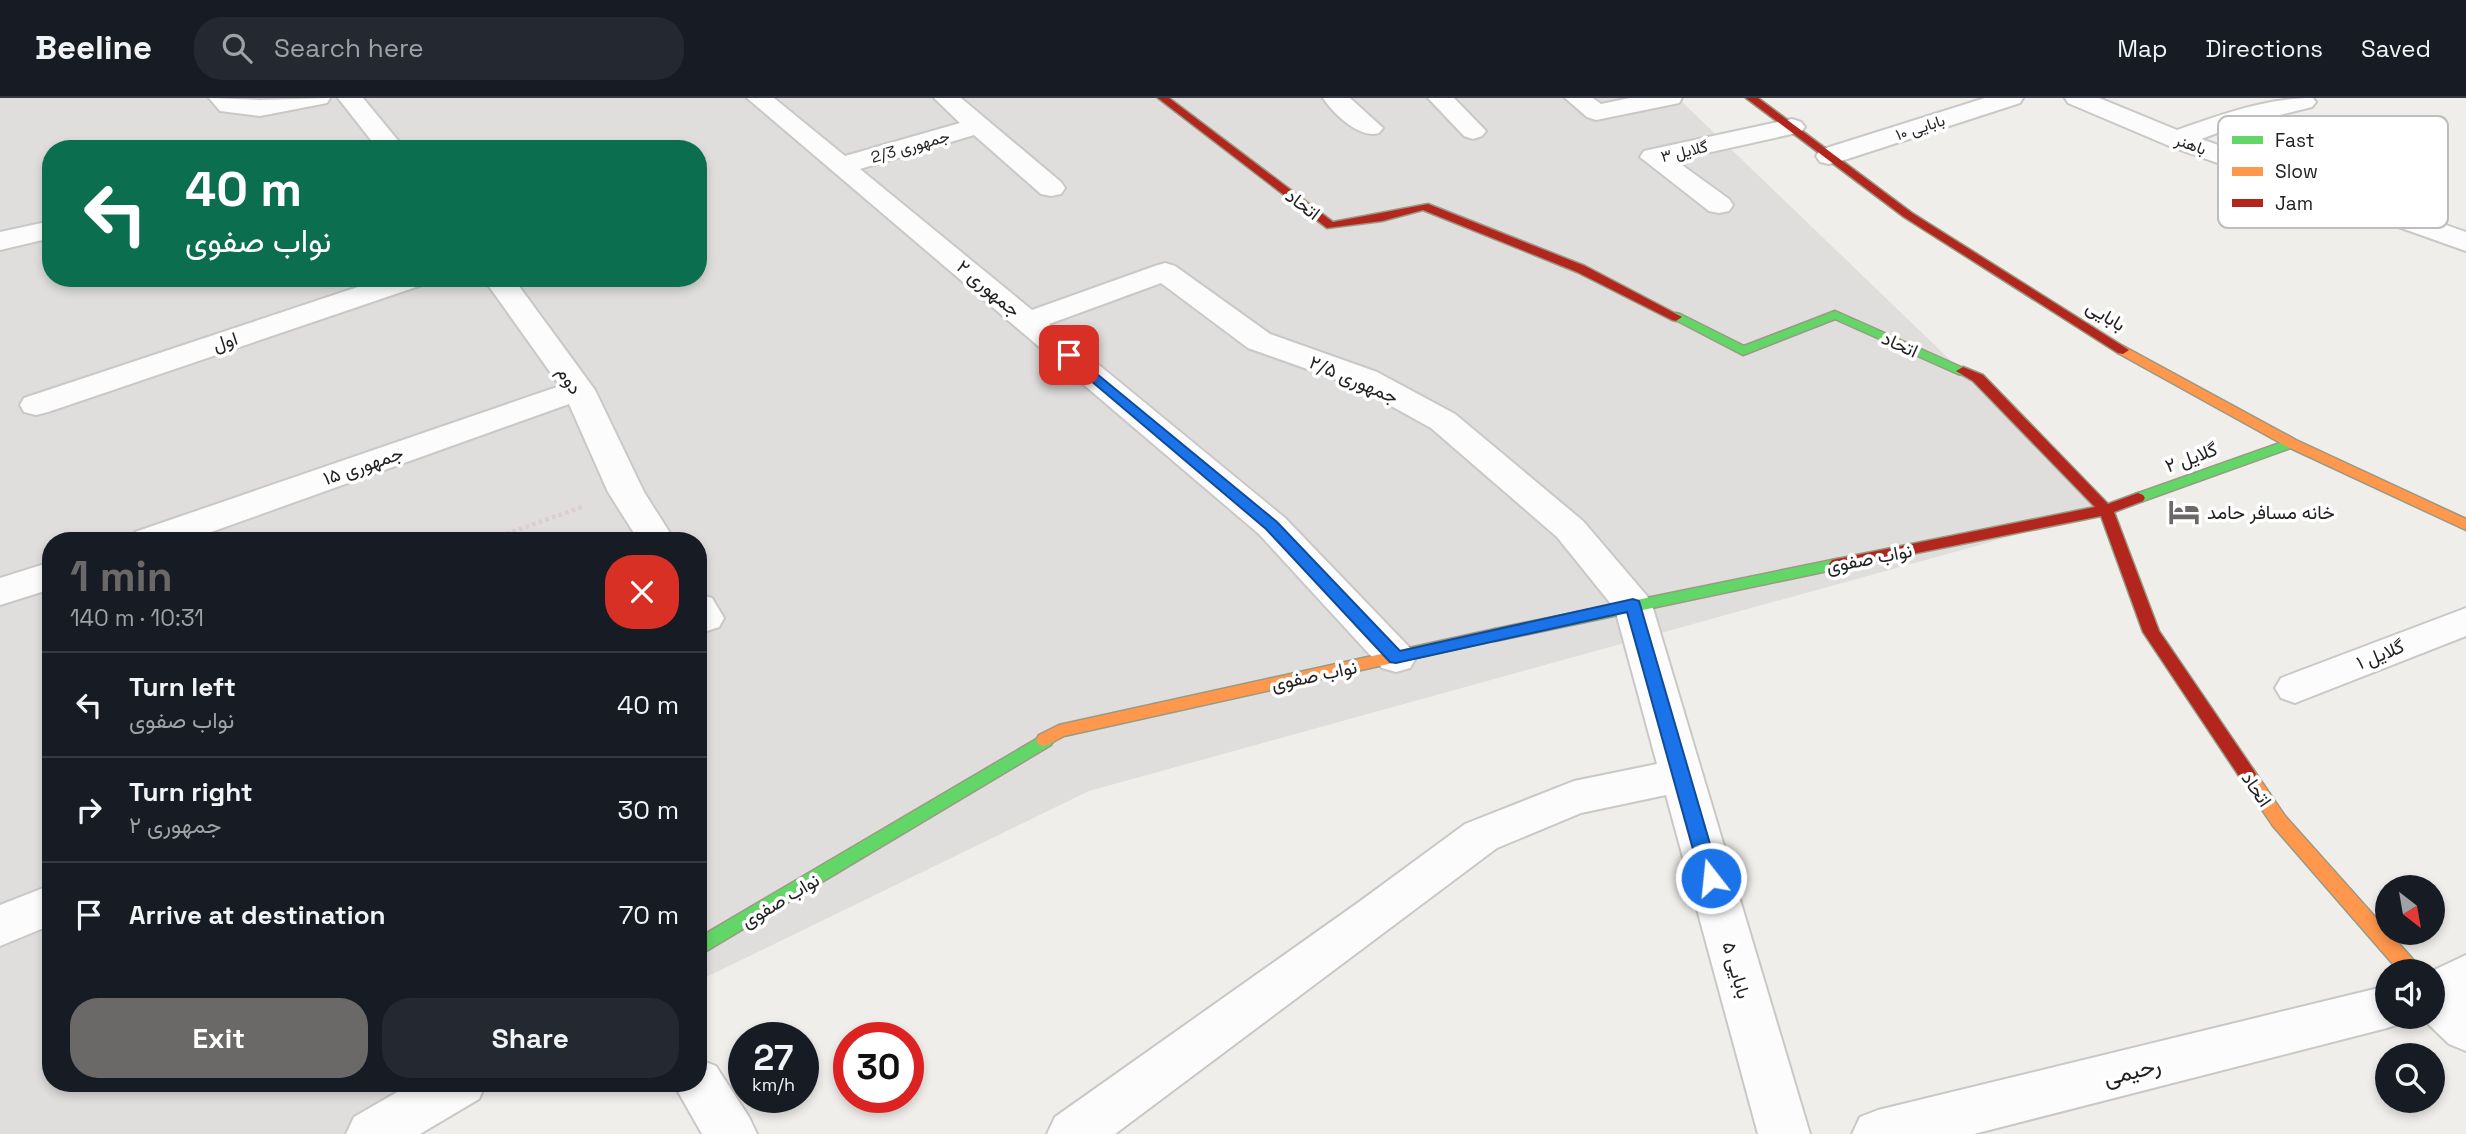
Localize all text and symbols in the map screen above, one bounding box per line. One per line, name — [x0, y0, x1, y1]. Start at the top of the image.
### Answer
search box — [194, 17, 684, 80]
text: Beeline — [35, 27, 152, 69]
icon: search — [218, 29, 256, 67]
text: Search here — [274, 31, 424, 65]
text: Map — [2117, 33, 2167, 64]
text: Directions — [2205, 33, 2323, 64]
text: Saved — [2361, 33, 2431, 64]
street label: بابایی ۱۰ — [1893, 110, 1948, 145]
legend — [2218, 116, 2448, 228]
street label: جمهوری 2/3 — [868, 125, 952, 168]
text: Fast — [2275, 128, 2315, 153]
street label: باهنر — [2171, 129, 2209, 160]
street label: گلایل ۳ — [1659, 136, 1710, 167]
text: 40 m — [185, 158, 302, 220]
text: Slow — [2275, 159, 2318, 184]
icon: left — [70, 168, 161, 259]
street label: اتحاد — [1280, 183, 1325, 226]
text: Jam — [2275, 191, 2313, 216]
text: نواب صفوی — [185, 221, 332, 261]
street label: جمهوری ۲ — [951, 254, 1026, 322]
street label: بابایی — [2081, 294, 2130, 337]
pin — [1039, 325, 1099, 385]
street label: اتحاد — [1878, 325, 1922, 363]
street label: اول — [209, 326, 241, 357]
icon: arrive — [1050, 336, 1088, 374]
street label: جمهوری ۲/۵ — [1305, 349, 1402, 409]
street label: دوم — [551, 361, 588, 399]
street label: گلایل ۲ — [2162, 436, 2221, 478]
street label: جمهوری ۱۵ — [320, 440, 406, 491]
hotel icon: خانه مسافر حامد — [2167, 495, 2201, 529]
place label: خانه مسافر حامد — [2207, 500, 2335, 525]
street label: نواب صفوی — [1824, 538, 1914, 579]
text: 1 min — [70, 550, 173, 603]
button: close — [605, 555, 679, 629]
text: 140 m · 10:31 — [70, 603, 204, 633]
street label: گلایل ۱ — [2353, 634, 2408, 675]
street label: نواب صفوی — [1269, 654, 1359, 697]
text: Turn left — [129, 670, 236, 704]
icon: left — [70, 686, 108, 724]
text: 40 m — [617, 688, 679, 722]
text: نواب صفوی — [129, 705, 234, 735]
street label: اتحاد — [2236, 767, 2277, 812]
text: Turn right — [129, 775, 253, 809]
icon: right — [70, 791, 108, 829]
text: 30 m — [618, 793, 679, 827]
text: جمهوری ۲ — [129, 810, 221, 840]
position arrow — [1674, 841, 1748, 915]
street label: نواب صفوی — [737, 867, 824, 934]
north arrow — [2375, 875, 2445, 945]
map controls — [2375, 875, 2445, 1113]
icon: arrive — [70, 896, 108, 934]
text: Arrive at destination — [129, 898, 386, 932]
text: 70 m — [619, 898, 679, 932]
street label: بابایی ۵ — [1716, 939, 1757, 1002]
button: sound — [2375, 959, 2445, 1029]
button: Exit — [70, 998, 368, 1078]
button: Share — [382, 998, 679, 1078]
speed limit sign: 30 — [833, 1022, 924, 1113]
text: 27 — [754, 1036, 793, 1080]
button: search — [2375, 1043, 2445, 1113]
street label: رحیمی — [2100, 1049, 2164, 1093]
text: km/h — [752, 1073, 795, 1096]

